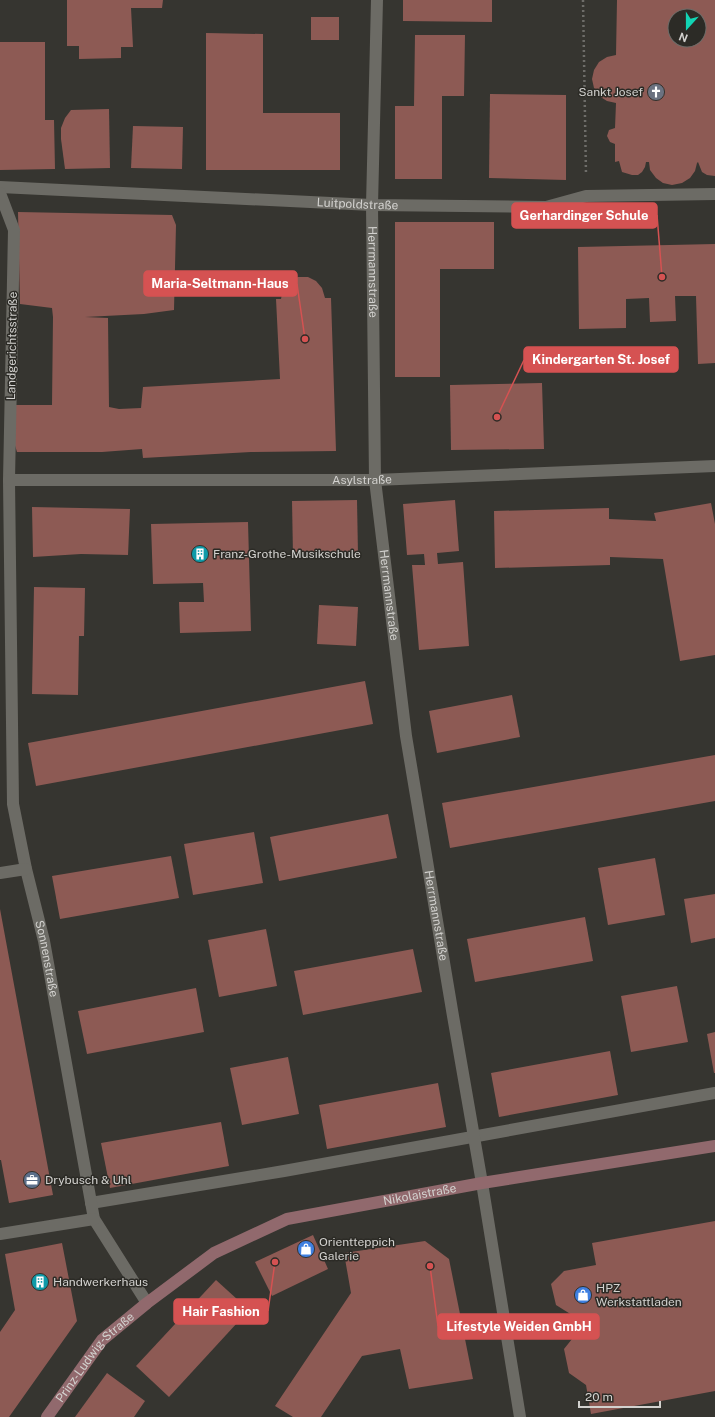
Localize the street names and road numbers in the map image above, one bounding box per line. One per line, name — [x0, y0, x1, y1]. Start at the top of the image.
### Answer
street label: Luitpoldstraße — [316, 195, 399, 212]
street label: Herrmannstraße — [365, 226, 380, 318]
street label: Landgerichtsstraße — [4, 291, 20, 400]
street label: Asylstraße — [332, 472, 392, 487]
street label: Herrmannstraße — [376, 549, 401, 642]
street label: Herrmannstraße — [422, 869, 451, 962]
street label: Sonnenstraße — [32, 919, 61, 998]
street label: Nikolaistraße — [382, 1181, 458, 1208]
street label: Prinz-Ludwig-Straße — [53, 1309, 137, 1405]

